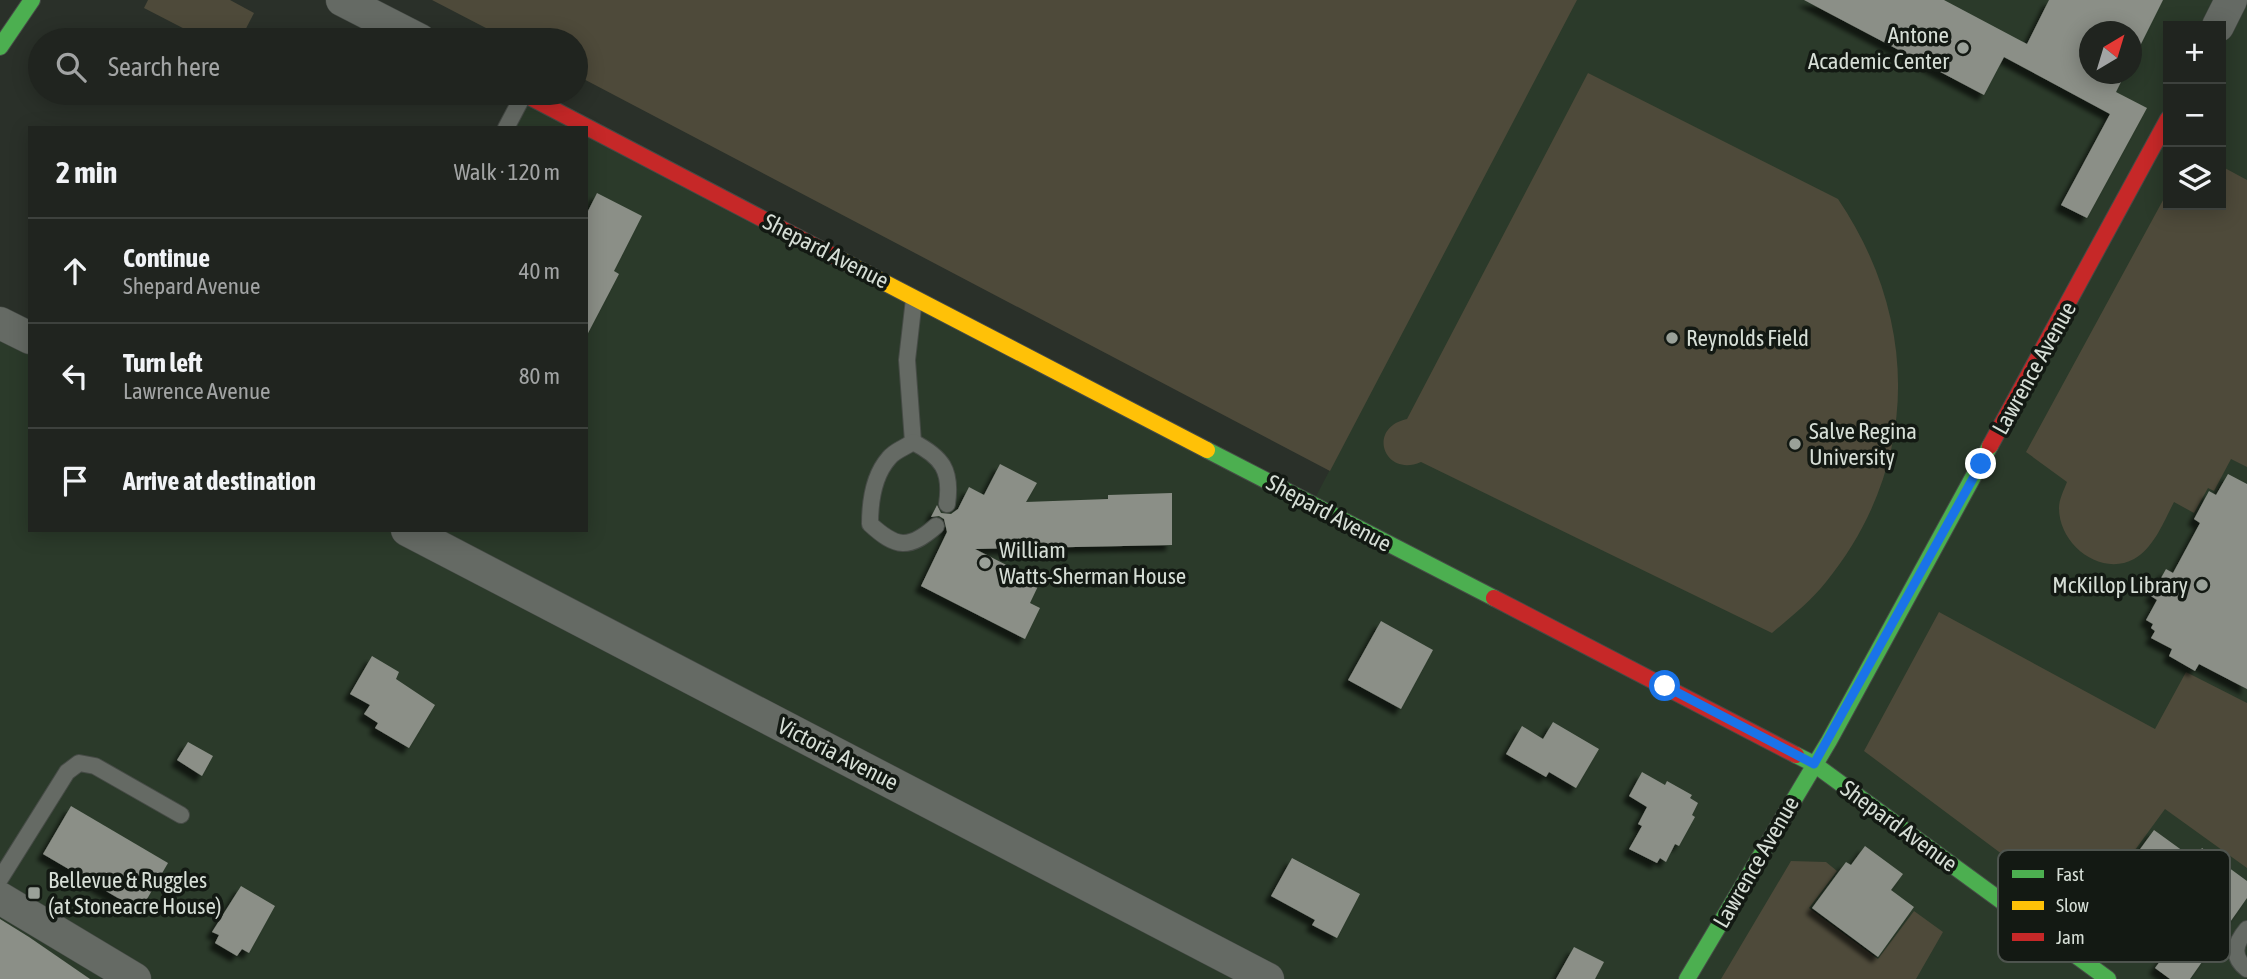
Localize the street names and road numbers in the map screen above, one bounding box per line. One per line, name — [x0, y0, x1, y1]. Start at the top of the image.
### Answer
street label: Shepard Avenue — [759, 208, 893, 294]
street label: Lawrence Avenue — [1987, 297, 2081, 439]
street label: Shepard Avenue — [1262, 469, 1396, 557]
street label: Victoria Avenue — [773, 712, 903, 796]
street label: Shepard Avenue — [1836, 775, 1962, 877]
street label: Lawrence Avenue — [1708, 792, 1804, 932]

